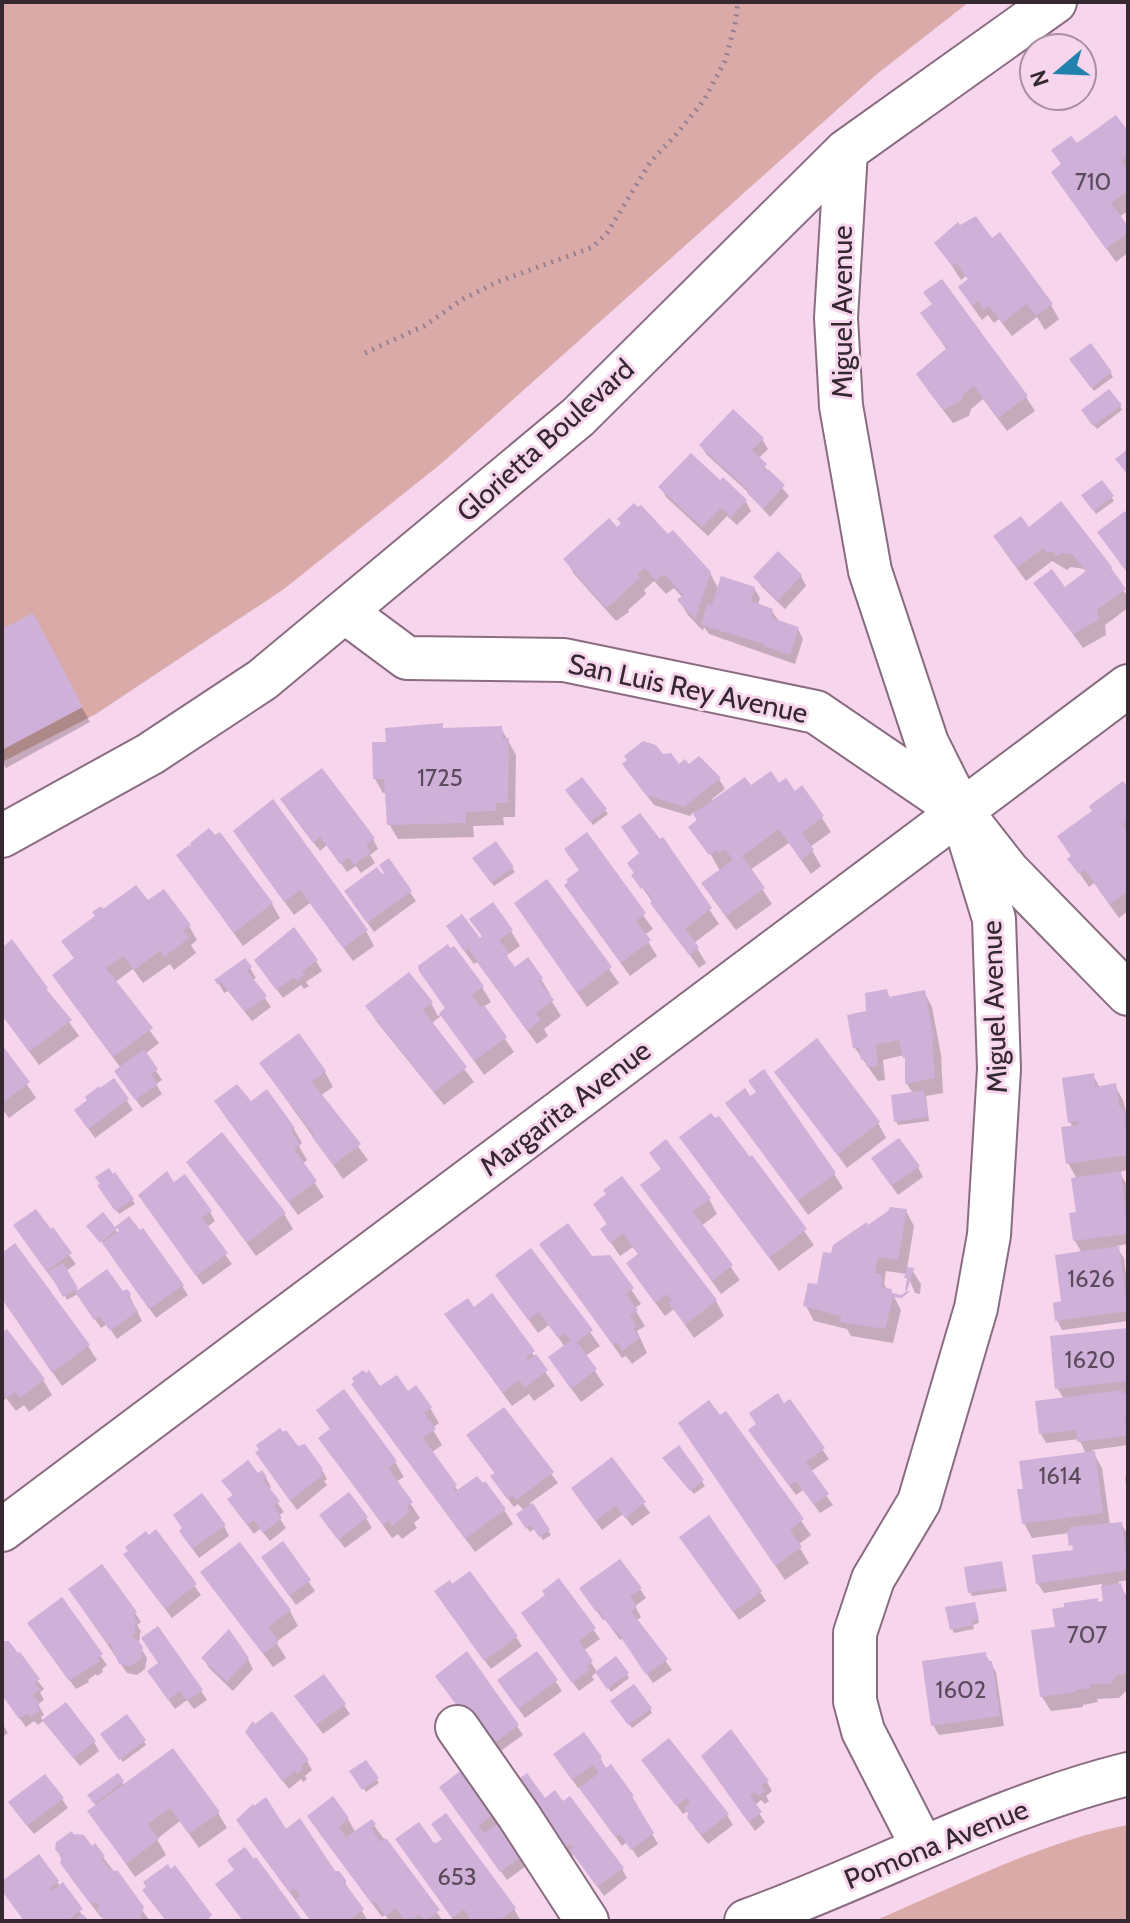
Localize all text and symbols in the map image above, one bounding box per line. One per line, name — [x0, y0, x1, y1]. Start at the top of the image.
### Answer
north arrow — [1018, 32, 1098, 112]
text: N — [1024, 67, 1055, 90]
house number: 710 — [1075, 167, 1111, 196]
street label: Miguel Avenue — [825, 225, 859, 399]
street label: Glorietta Boulevard — [449, 351, 641, 529]
street label: San Luis Rey Avenue — [565, 646, 811, 730]
house number: 1725 — [417, 763, 463, 792]
street label: Miguel Avenue — [974, 920, 1014, 1094]
street label: Margarita Avenue — [473, 1033, 657, 1183]
house number: 1626 — [1067, 1264, 1115, 1293]
house number: 1620 — [1065, 1345, 1115, 1374]
house number: 1614 — [1039, 1461, 1082, 1490]
house number: 707 — [1067, 1620, 1107, 1649]
house number: 1602 — [936, 1675, 986, 1704]
street label: Pomona Avenue — [839, 1792, 1033, 1896]
house number: 653 — [437, 1862, 477, 1891]

